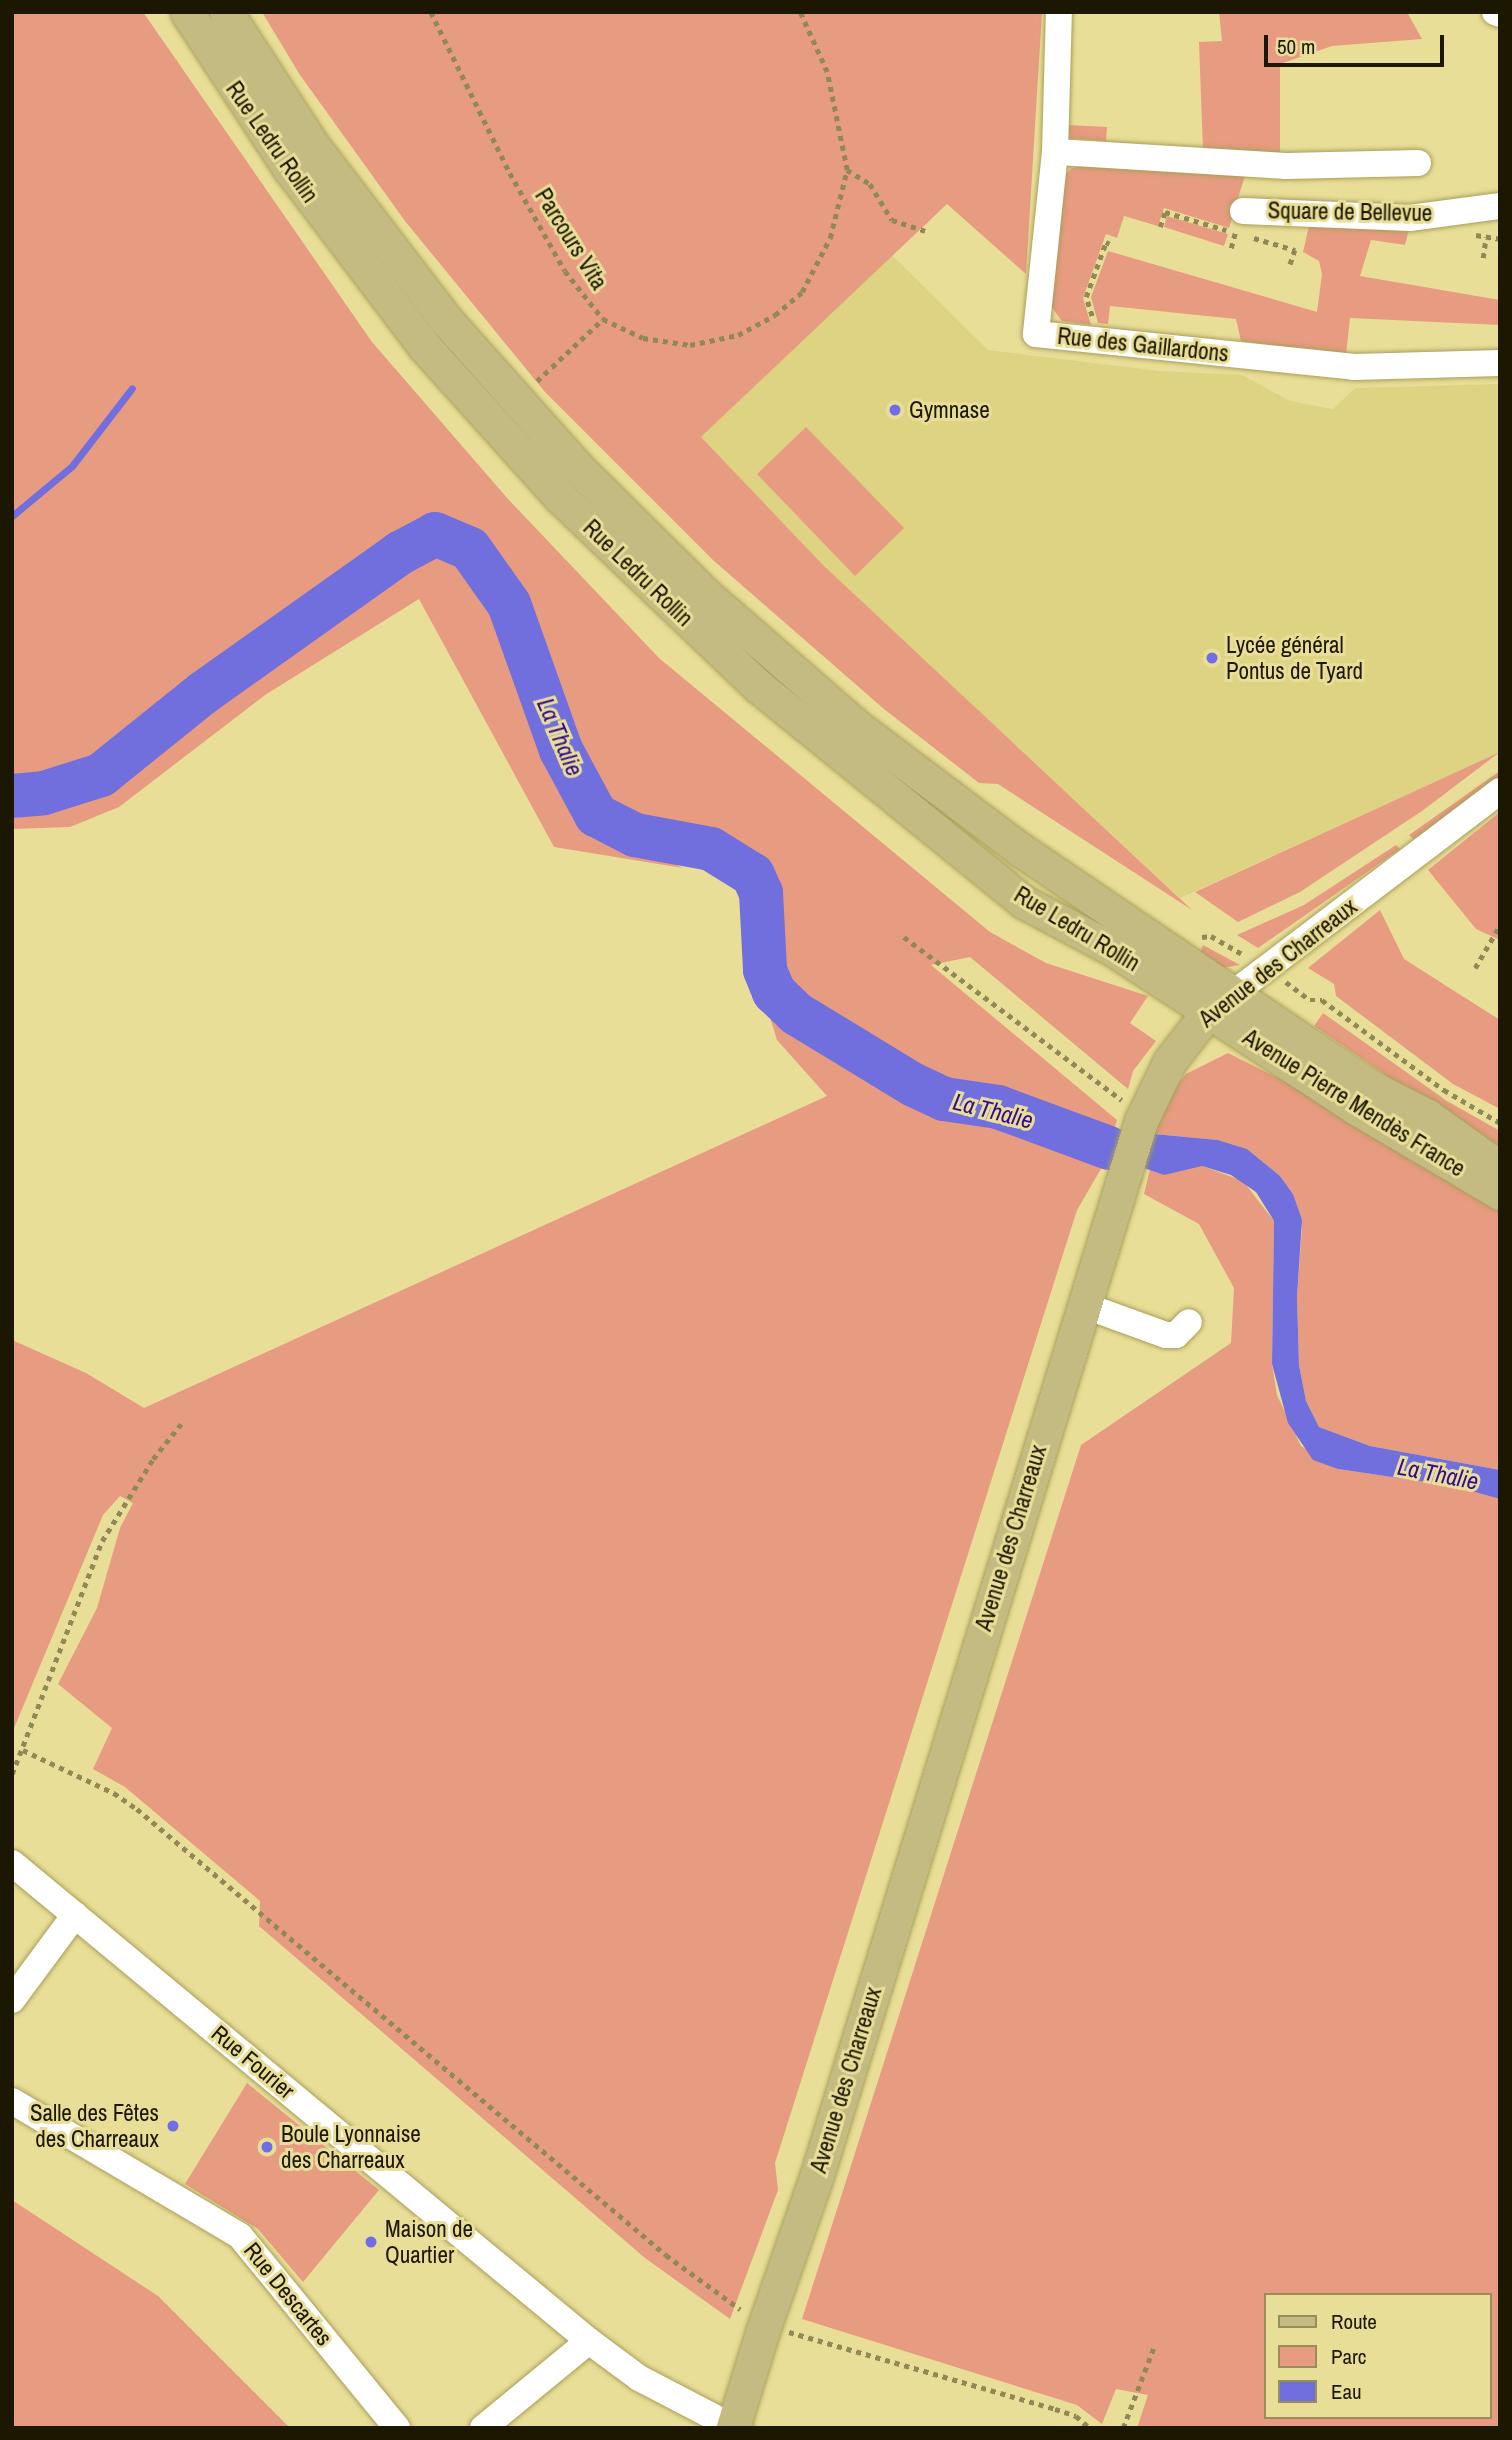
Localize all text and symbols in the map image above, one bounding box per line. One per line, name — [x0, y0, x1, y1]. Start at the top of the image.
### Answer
scale bar — [1267, 21, 1447, 65]
text: 50 m — [1277, 32, 1315, 61]
street label: Rue Ledru Rollin — [220, 76, 324, 208]
street label: Parcours Vita — [529, 183, 613, 295]
street label: Square de Bellevue — [1267, 197, 1433, 227]
street label: Rue des Gaillardons — [1056, 322, 1230, 368]
place label: Gymnase — [909, 396, 990, 424]
marker: Gymnase — [887, 402, 903, 418]
street label: Rue Ledru Rollin — [578, 514, 698, 632]
place label: Lycée général Pontus de Tyard — [1226, 631, 1363, 685]
marker: Lycée général Pontus de Tyard — [1204, 650, 1220, 666]
water label: La Thalie — [531, 694, 589, 780]
street label: Rue Ledru Rollin — [1009, 881, 1145, 977]
street label: Avenue des Charreaux — [1194, 893, 1362, 1033]
street label: Avenue Pierre Mendès France — [1238, 1023, 1470, 1183]
water label: La Thalie — [950, 1087, 1036, 1135]
street label: Avenue des Charreaux — [970, 1442, 1052, 1634]
water label: La Thalie — [1395, 1452, 1481, 1496]
street label: Avenue des Charreaux — [805, 1984, 887, 2176]
street label: Rue Fourier — [206, 2019, 300, 2105]
place label: Salle des Fêtes des Charreaux — [30, 2099, 159, 2153]
marker: Salle des Fêtes des Charreaux — [165, 2118, 181, 2134]
place label: Boule Lyonnaise des Charreaux — [281, 2120, 421, 2174]
marker: Boule Lyonnaise des Charreaux — [259, 2139, 275, 2155]
place label: Maison de Quartier — [385, 2215, 473, 2269]
marker: Maison de Quartier — [363, 2234, 379, 2250]
street label: Rue Descartes — [238, 2237, 338, 2351]
legend — [1264, 2293, 1491, 2419]
text: Route — [1331, 2307, 1377, 2336]
text: Parc — [1331, 2342, 1366, 2371]
text: Eau — [1331, 2377, 1362, 2406]

